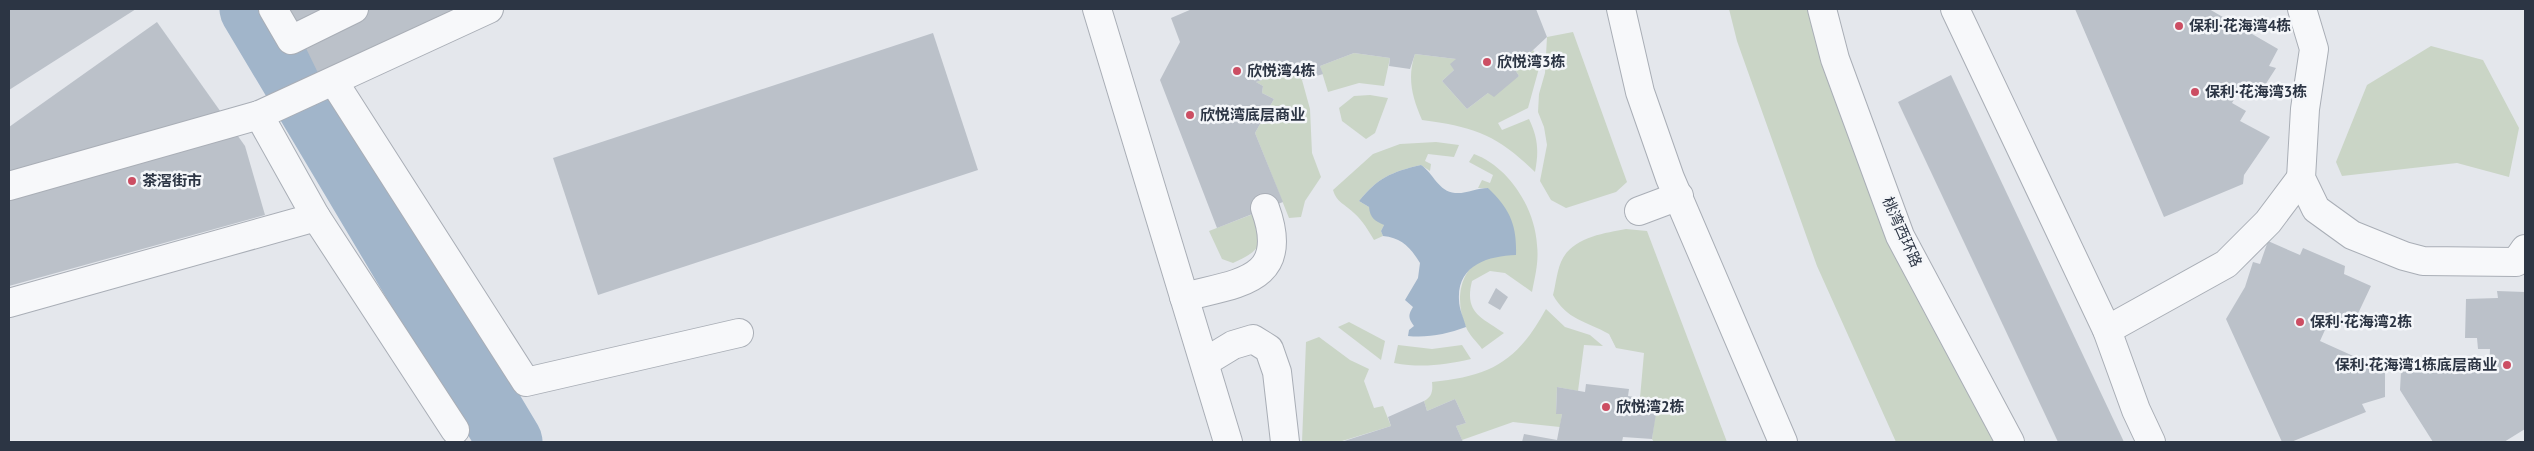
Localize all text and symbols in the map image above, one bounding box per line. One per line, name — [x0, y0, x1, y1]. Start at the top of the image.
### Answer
place label: 保利·花海湾4栋 — [2189, 16, 2291, 35]
marker: 保利·花海湾4栋 — [2173, 20, 2185, 32]
place label: 欣悦湾3栋 — [1497, 52, 1566, 71]
marker: 欣悦湾3栋 — [1481, 56, 1493, 68]
place label: 欣悦湾4栋 — [1247, 61, 1316, 80]
marker: 欣悦湾4栋 — [1231, 65, 1243, 77]
place label: 保利·花海湾3栋 — [2205, 82, 2307, 101]
marker: 保利·花海湾3栋 — [2189, 86, 2201, 98]
place label: 欣悦湾底层商业 — [1200, 105, 1305, 124]
marker: 欣悦湾底层商业 — [1184, 109, 1196, 121]
place label: 茶滘街市 — [142, 171, 202, 190]
marker: 茶滘街市 — [126, 175, 138, 187]
street label: 桃湾西环路 — [1879, 194, 1926, 270]
place label: 保利·花海湾2栋 — [2310, 312, 2412, 331]
marker: 保利·花海湾2栋 — [2294, 316, 2306, 328]
place label: 保利·花海湾1栋底层商业 — [2335, 355, 2497, 374]
marker: 保利·花海湾1栋底层商业 — [2501, 359, 2513, 371]
place label: 欣悦湾2栋 — [1616, 397, 1685, 416]
marker: 欣悦湾2栋 — [1600, 401, 1612, 413]

